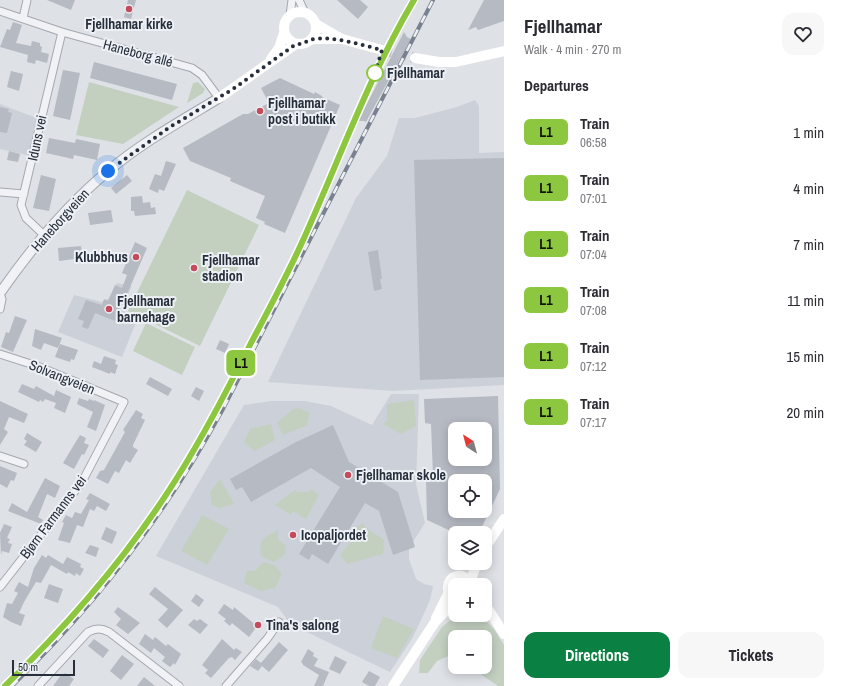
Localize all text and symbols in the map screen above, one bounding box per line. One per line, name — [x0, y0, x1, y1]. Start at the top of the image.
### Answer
marker: Fjellhamar kirke — [124, 4, 134, 14]
text: Fjellhamar — [524, 13, 602, 39]
button: heart — [782, 13, 824, 55]
place label: Fjellhamar kirke — [85, 15, 173, 33]
street label: Haneborg allé — [101, 35, 175, 71]
text: Walk · 4 min · 270 m — [524, 41, 621, 58]
marker: Fjellhamar — [366, 64, 384, 82]
place label: Fjellhamar — [387, 64, 445, 82]
text: Departures — [524, 75, 589, 96]
place label: Fjellhamar post i butikk — [268, 94, 336, 128]
marker: Fjellhamar post i butikk — [255, 106, 265, 116]
street label: Iduns vei — [23, 113, 51, 163]
text: Train — [580, 113, 609, 134]
text: 1 min — [793, 122, 824, 143]
text: L1 — [539, 123, 553, 141]
text: 06:58 — [580, 134, 607, 151]
your location — [98, 161, 118, 181]
text: Train — [580, 169, 609, 190]
text: 4 min — [793, 178, 824, 199]
text: L1 — [539, 179, 553, 197]
street label: Haneborgveien — [27, 185, 93, 255]
text: 07:01 — [580, 190, 607, 207]
text: Train — [580, 225, 609, 246]
text: 7 min — [793, 234, 824, 255]
text: L1 — [539, 235, 553, 253]
text: 07:04 — [580, 246, 607, 263]
place label: Klubbhus — [75, 248, 128, 266]
place label: Fjellhamar stadion — [202, 251, 260, 285]
marker: Klubbhus — [131, 252, 141, 262]
marker: Fjellhamar stadion — [189, 263, 199, 273]
text: Train — [580, 281, 609, 302]
text: 11 min — [787, 290, 824, 311]
text: L1 — [539, 291, 553, 309]
place label: Fjellhamar barnehage — [117, 292, 175, 326]
text: 07:08 — [580, 302, 607, 319]
marker: Fjellhamar barnehage — [104, 304, 114, 314]
text: Train — [580, 337, 609, 358]
text: 15 min — [786, 346, 824, 367]
text: L1 — [539, 347, 553, 365]
line badge: L1 — [223, 350, 259, 376]
text: L1 — [234, 354, 248, 372]
street label: Solvangveien — [26, 356, 98, 398]
text: 07:12 — [580, 358, 607, 375]
text: Train — [580, 393, 609, 414]
text: 20 min — [786, 402, 824, 423]
text: L1 — [539, 403, 553, 421]
text: 07:17 — [580, 414, 607, 431]
north arrow — [448, 422, 492, 466]
map controls — [448, 422, 492, 674]
place label: Fjellhamar skole — [356, 466, 446, 484]
marker: Fjellhamar skole — [343, 470, 353, 480]
street label: Bjørn Farmanns vei — [16, 472, 90, 562]
button: locate — [448, 474, 492, 518]
place label: Icopaljordet — [301, 526, 366, 544]
button: layers — [448, 526, 492, 570]
marker: Icopaljordet — [288, 530, 298, 540]
button: + — [448, 578, 492, 622]
place label: Tina's salong — [266, 616, 339, 634]
marker: Tina's salong — [253, 620, 263, 630]
button: − — [448, 630, 492, 674]
button: Directions — [524, 632, 670, 678]
button: Tickets — [678, 632, 824, 678]
scale bar — [12, 658, 75, 677]
text: 50 m — [18, 660, 38, 674]

